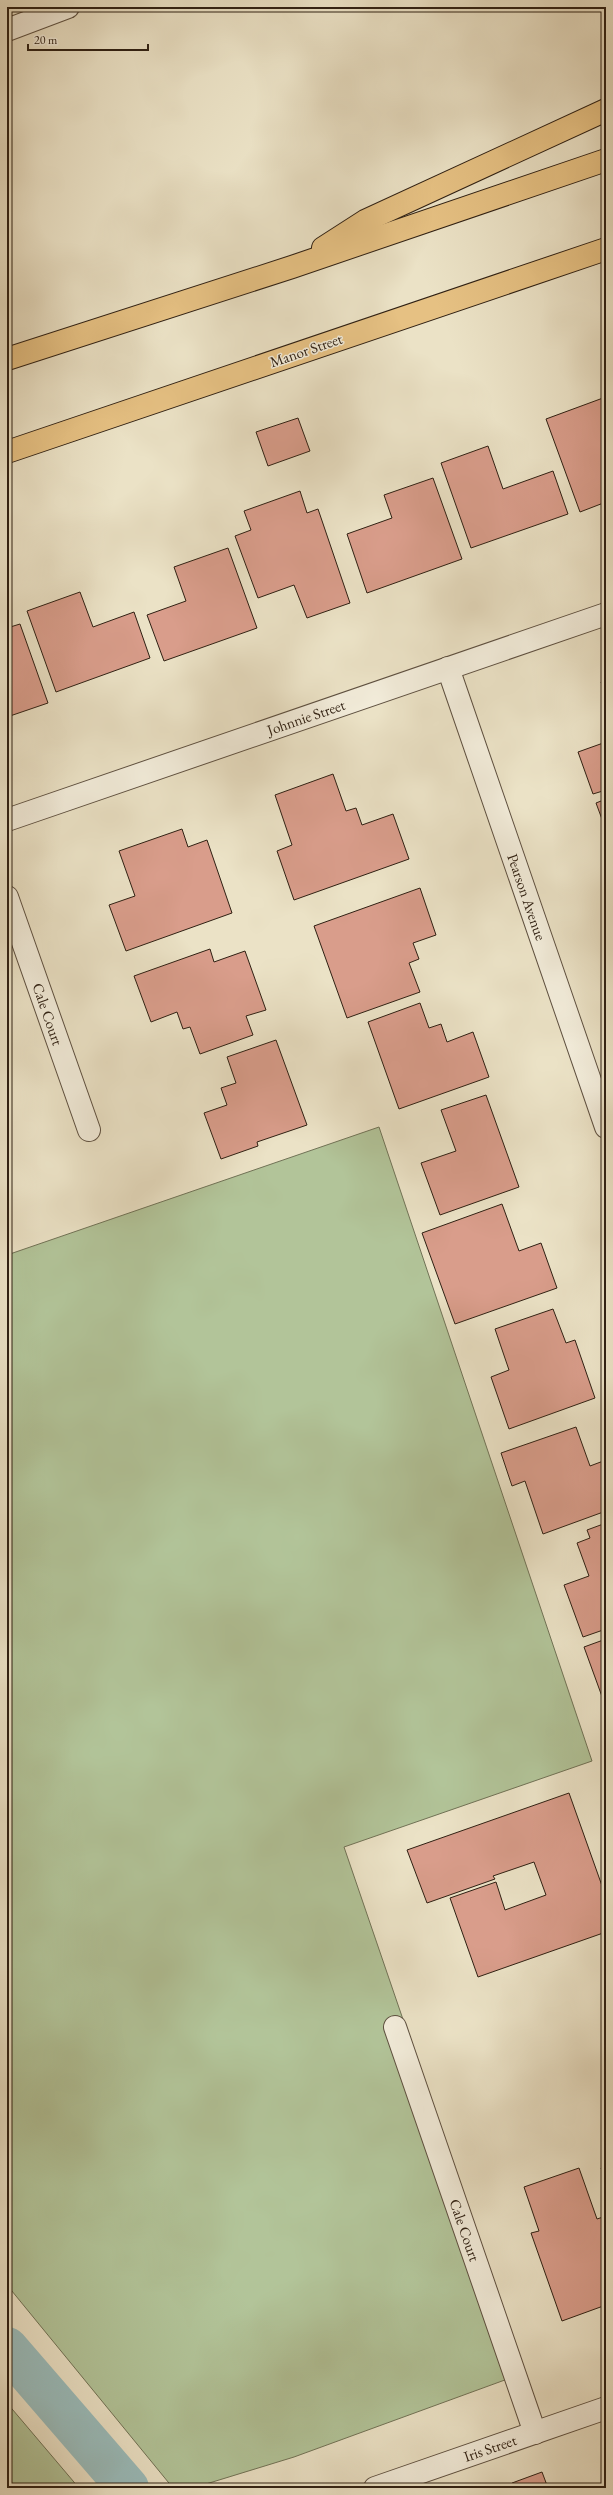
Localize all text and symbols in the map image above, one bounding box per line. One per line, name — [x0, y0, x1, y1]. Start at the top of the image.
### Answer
scale bar — [28, 26, 148, 52]
text: 20 m — [34, 32, 58, 48]
street label: Manor Street — [267, 329, 345, 371]
street label: Johnnie Street — [263, 695, 348, 740]
street label: Pearson Avenue — [503, 851, 551, 943]
street label: Cale Court — [28, 980, 68, 1048]
street label: Cale Court — [445, 2196, 485, 2264]
street label: Iris Street — [461, 2430, 519, 2466]

